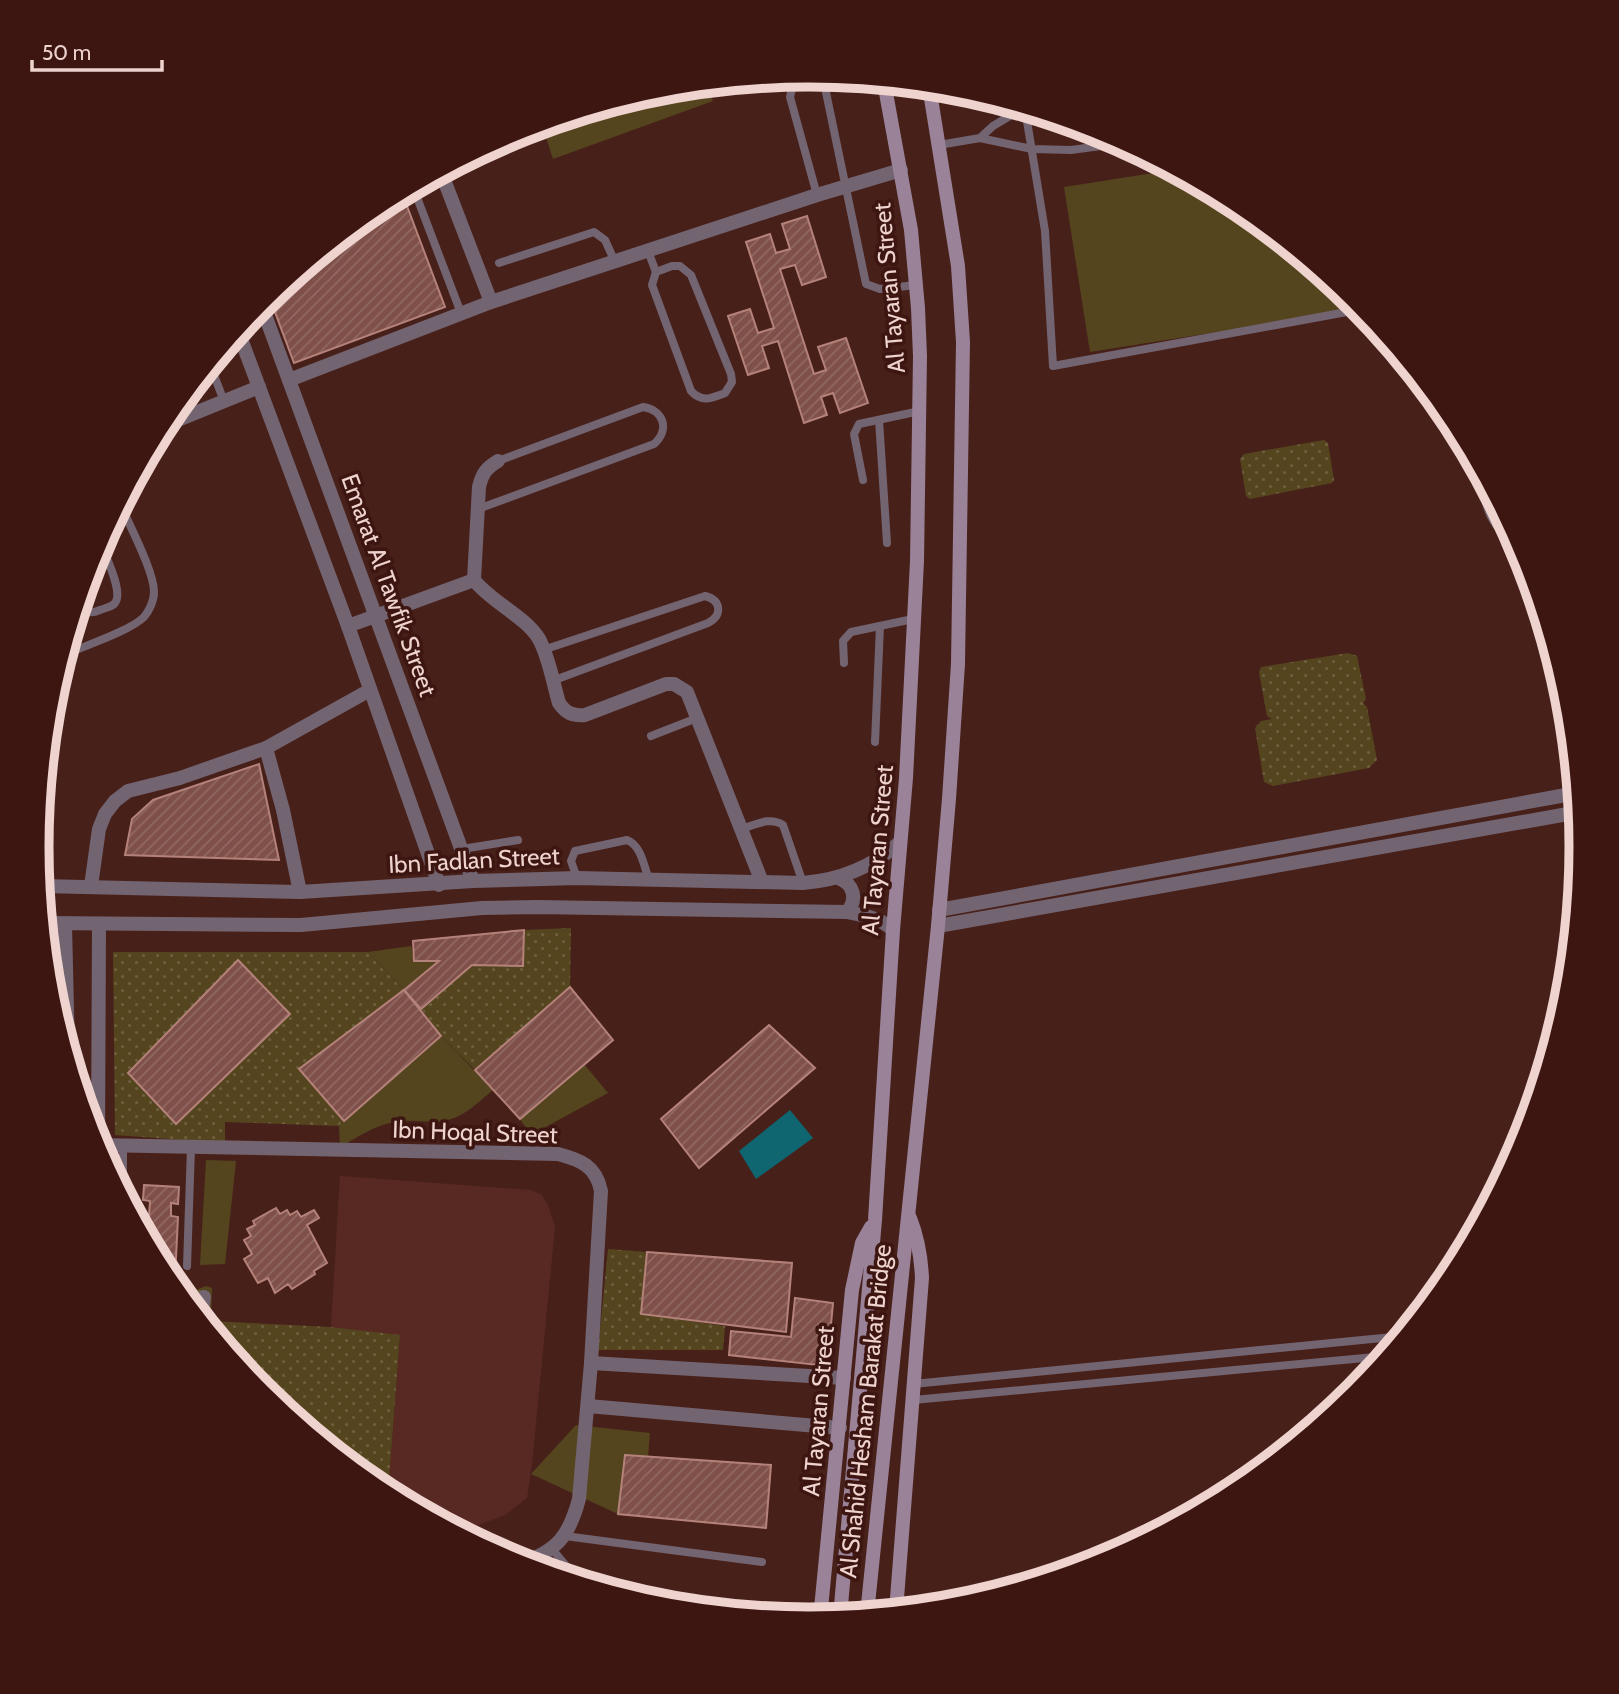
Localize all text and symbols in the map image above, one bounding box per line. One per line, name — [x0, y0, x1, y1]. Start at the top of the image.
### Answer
scale bar — [32, 28, 161, 72]
text: 50 m — [42, 40, 91, 65]
street label: Al Tayaran Street — [867, 202, 911, 374]
street label: Emarat Al Tawfik Street — [335, 470, 443, 700]
street label: Al Tayaran Street — [855, 764, 899, 936]
street label: Ibn Fadlan Street — [387, 841, 561, 879]
street label: Ibn Hoqal Street — [392, 1115, 558, 1149]
street label: Al Shahid Hesham Barakat Bridge — [833, 1243, 897, 1579]
street label: Al Tayaran Street — [796, 1325, 840, 1497]

